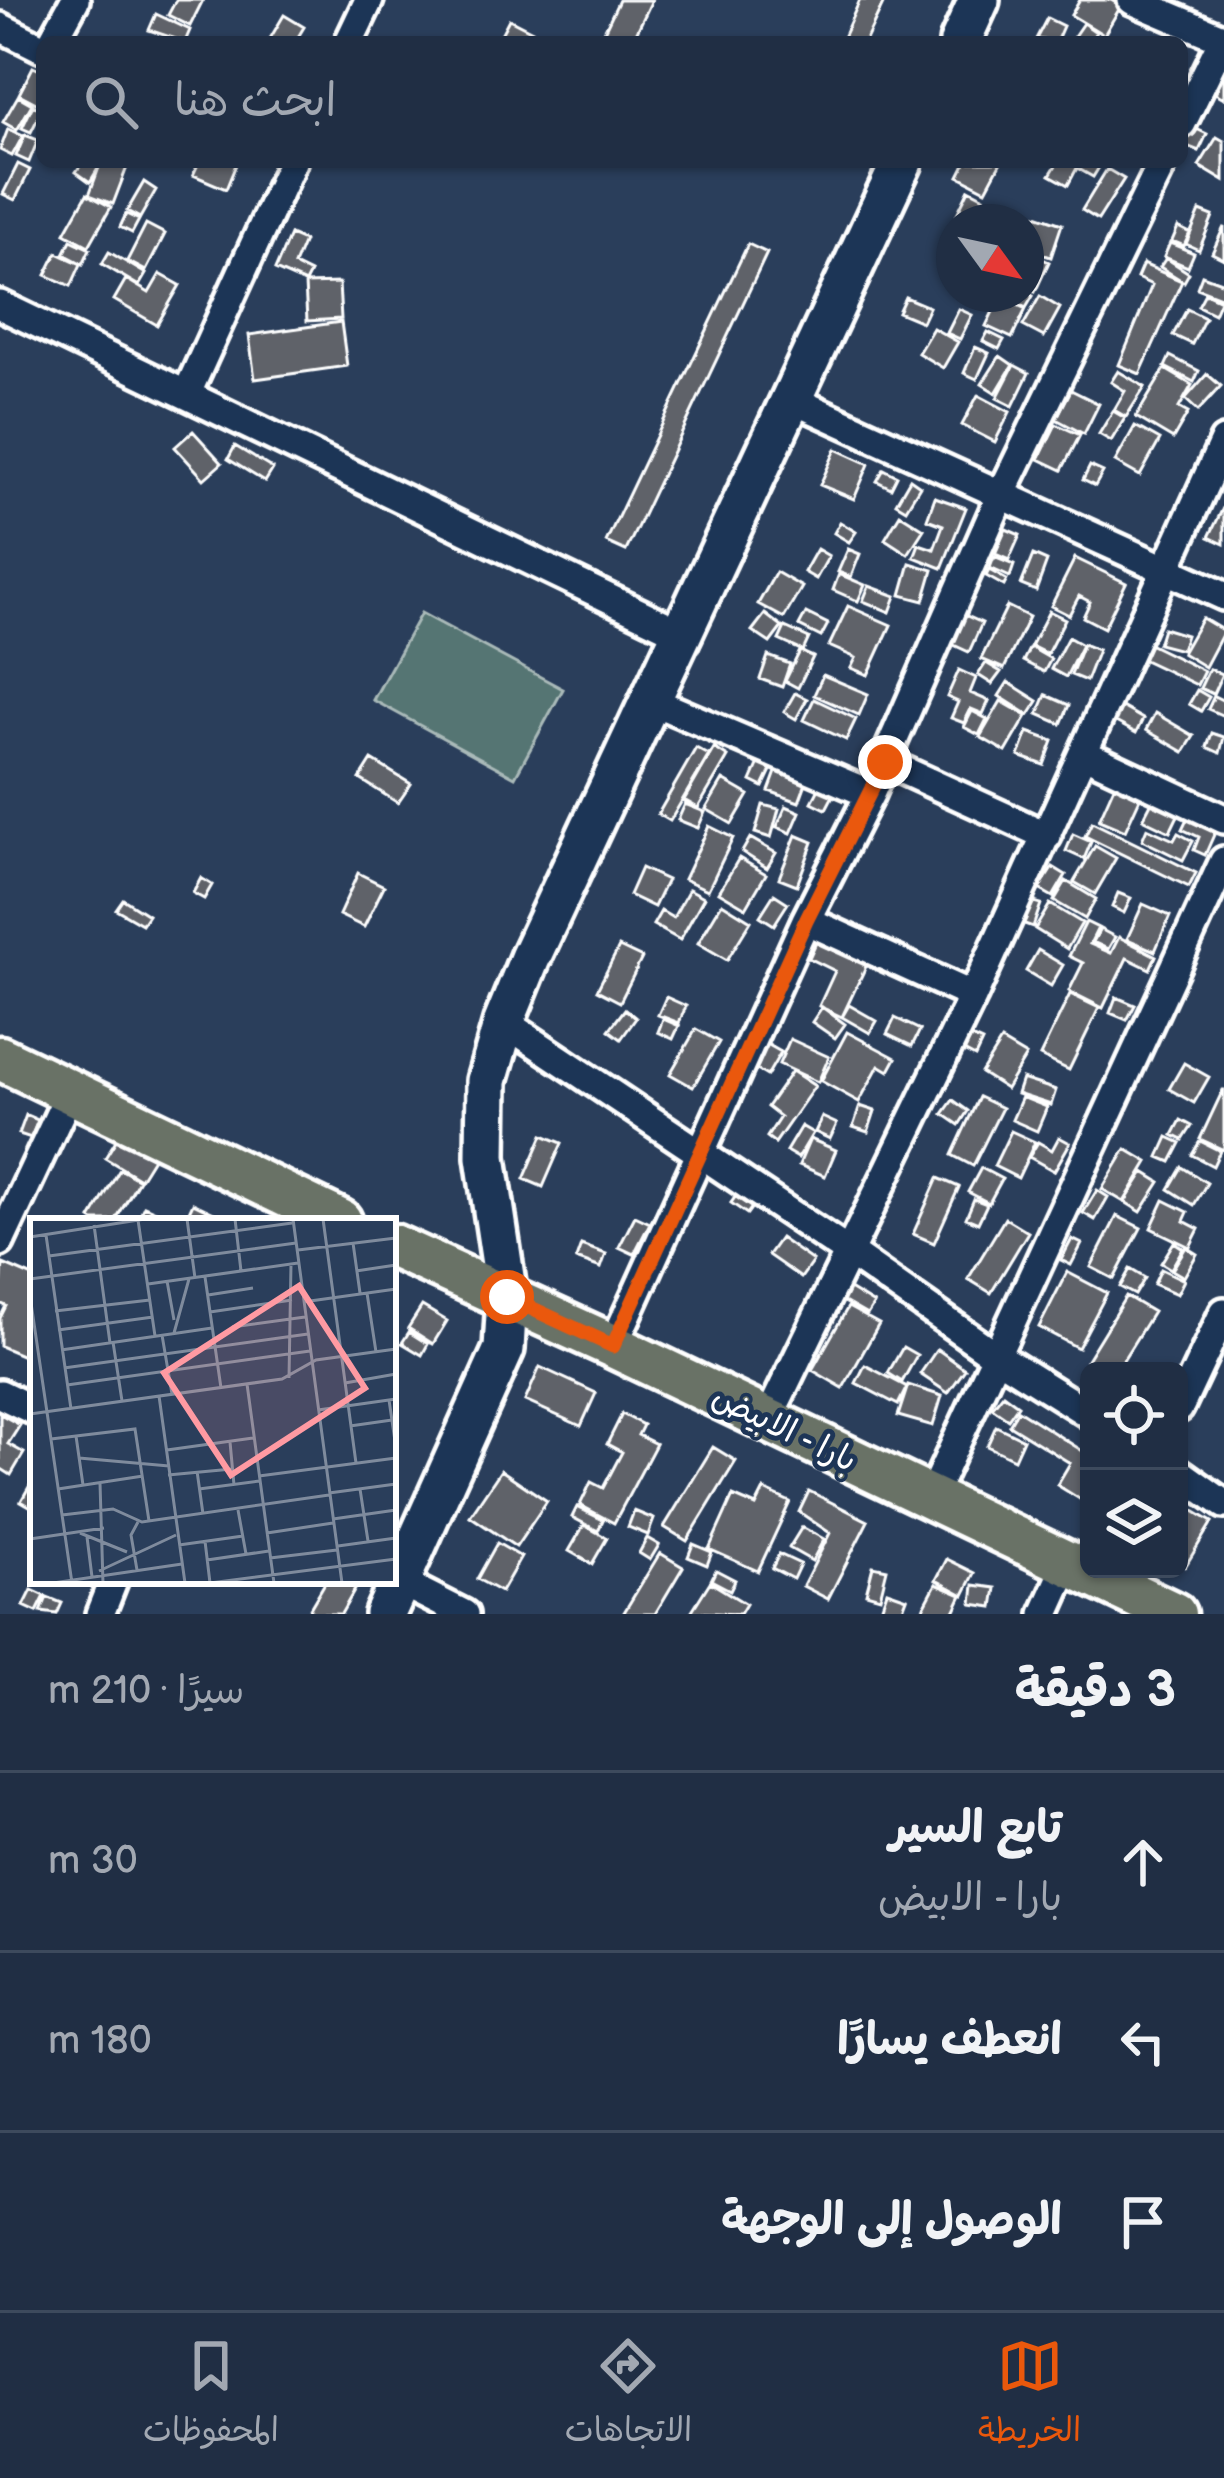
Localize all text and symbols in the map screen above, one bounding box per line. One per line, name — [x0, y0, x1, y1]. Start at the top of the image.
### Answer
search box — [36, 36, 1188, 168]
icon: search — [78, 69, 144, 135]
text: ابحث هنا — [174, 74, 337, 129]
north arrow — [936, 204, 1044, 312]
route end — [858, 735, 912, 789]
inset map — [30, 1218, 396, 1584]
route start — [480, 1270, 534, 1324]
map controls — [1080, 1362, 1188, 1578]
button: locate — [1080, 1362, 1188, 1470]
street label: بارا - الابيض — [705, 1377, 863, 1481]
button: layers — [1080, 1470, 1188, 1578]
text: 3 دقيقة — [1015, 1660, 1176, 1721]
text: سيرًا · 210 m — [48, 1668, 245, 1715]
text: تابع السير — [889, 1801, 1062, 1856]
icon: ahead — [1110, 1829, 1176, 1895]
text: 30 m — [48, 1838, 138, 1885]
text: بارا - الابيض — [878, 1875, 1062, 1922]
icon: left — [1110, 2009, 1176, 2075]
text: انعطف يسارًا — [837, 2013, 1062, 2068]
text: 180 m — [48, 2018, 152, 2065]
icon: arrive — [1110, 2189, 1176, 2255]
text: الوصول إلى الوجهة — [721, 2193, 1062, 2248]
tab: المحفوظات — [143, 2333, 279, 2459]
tab: الاتجاهات — [565, 2333, 692, 2459]
tab: الخريطة — [978, 2333, 1081, 2459]

